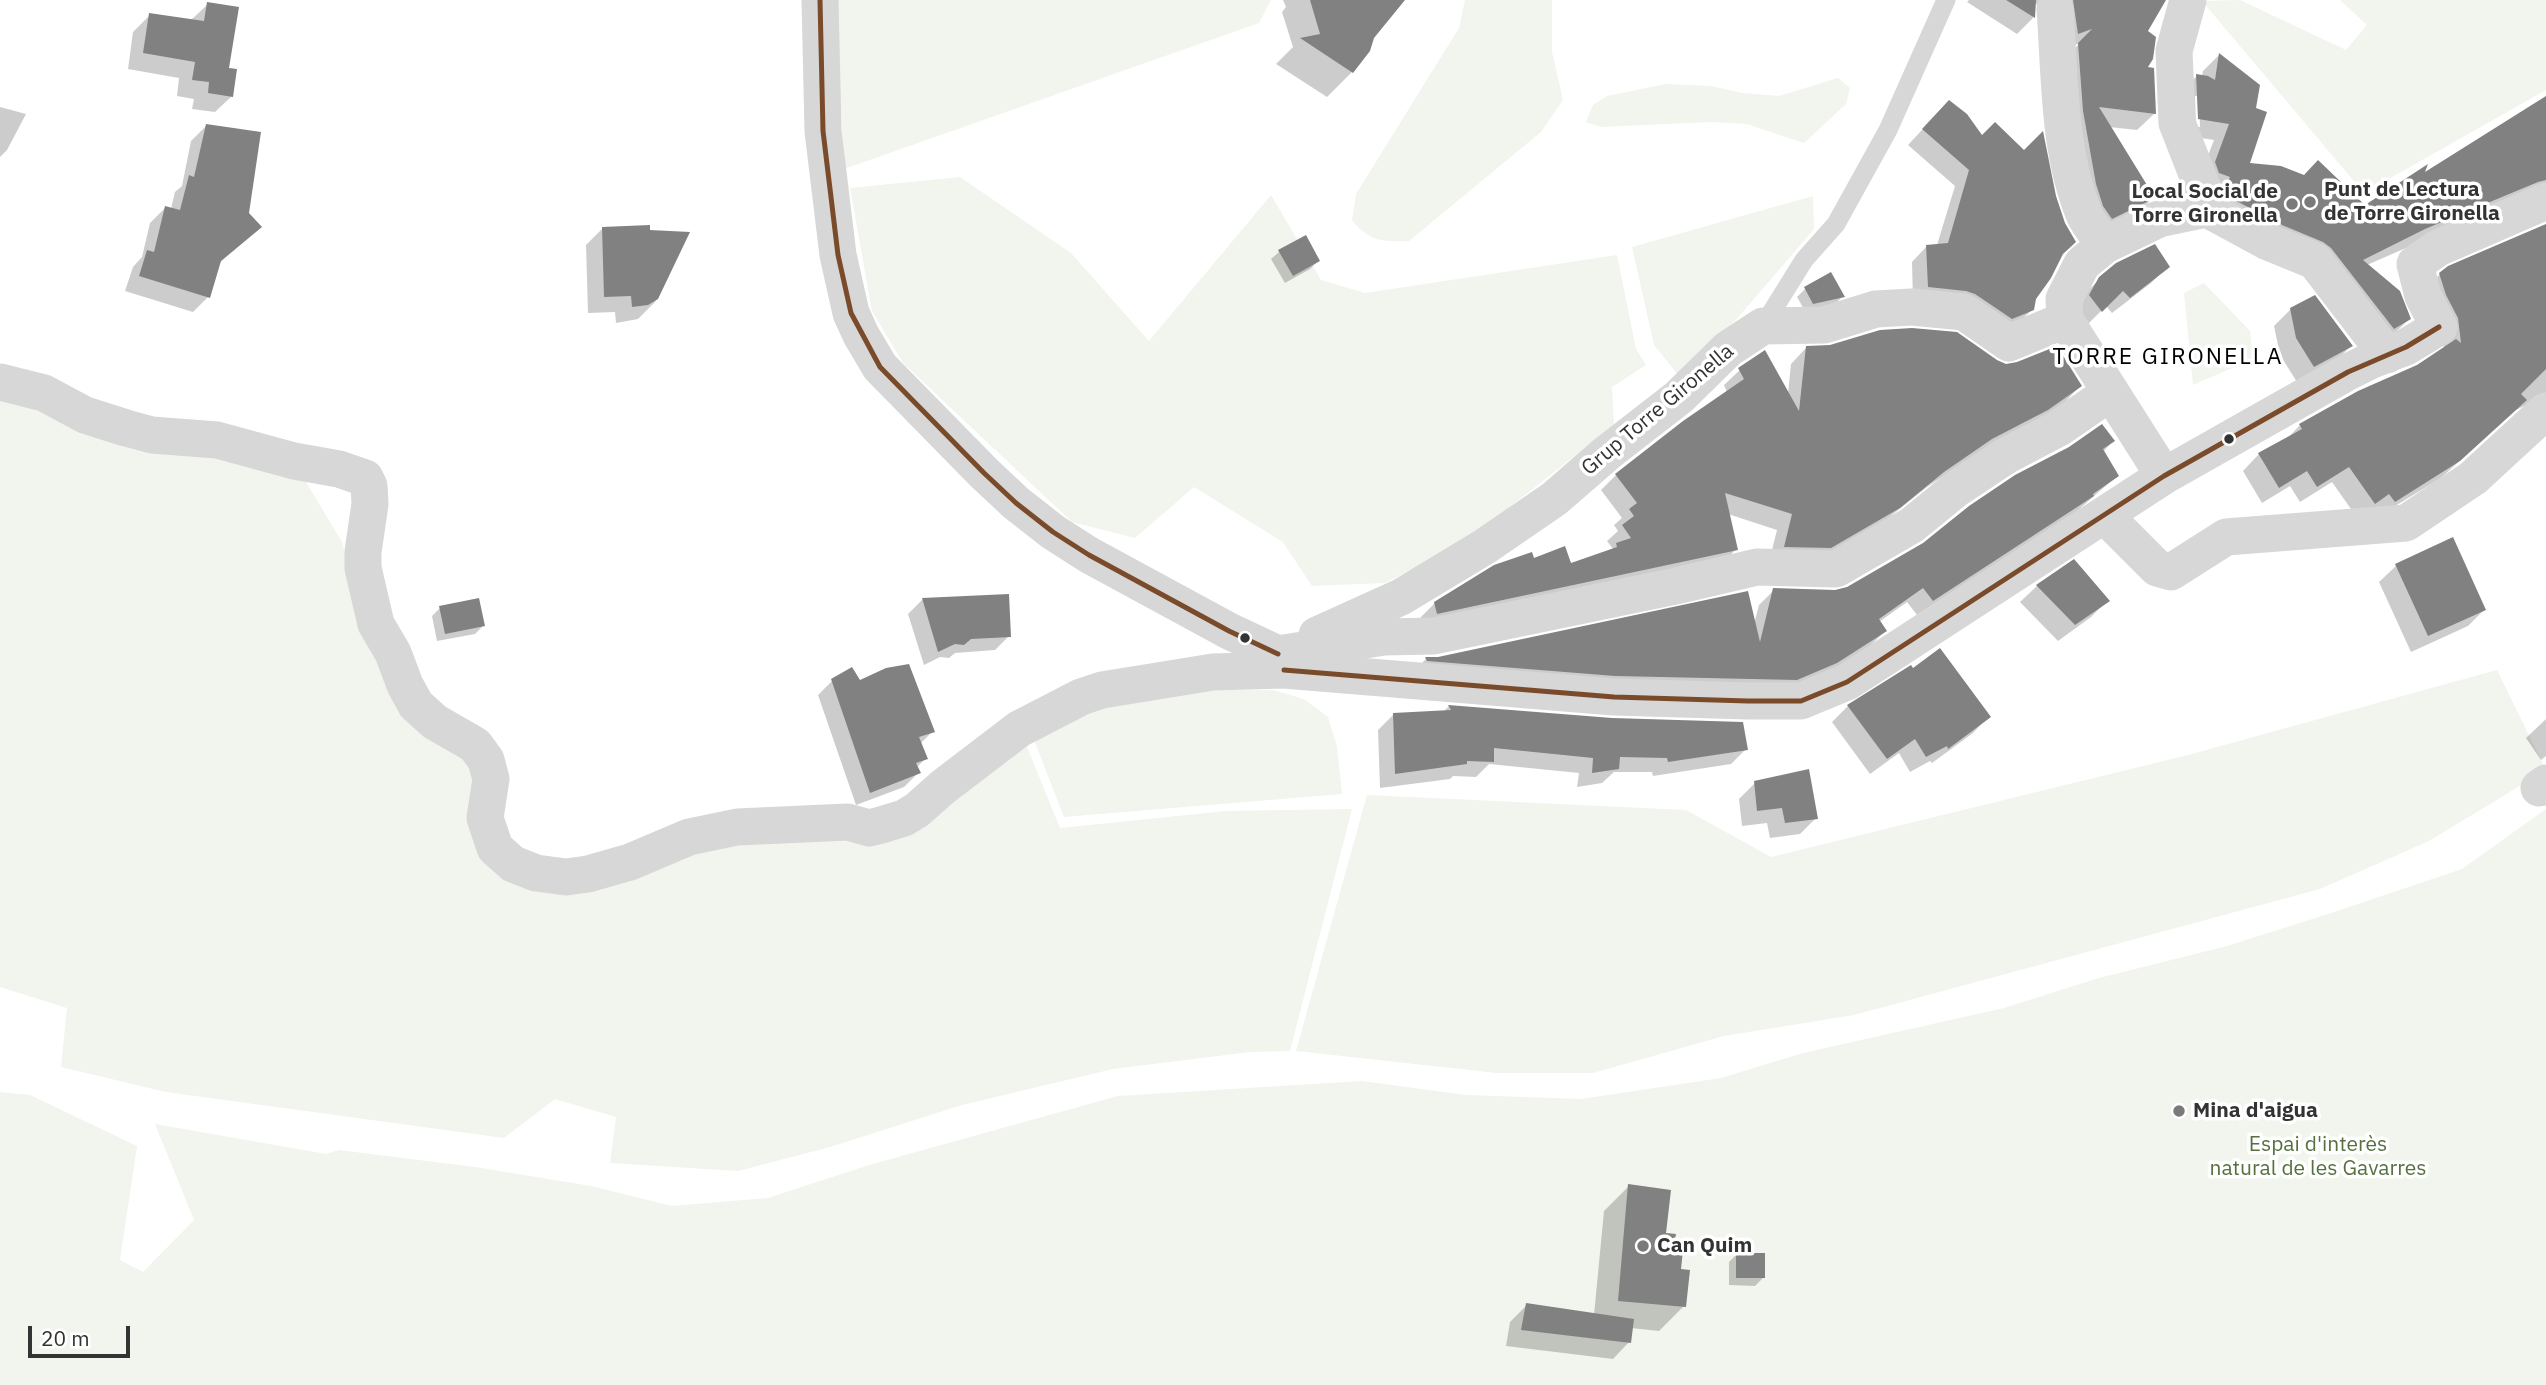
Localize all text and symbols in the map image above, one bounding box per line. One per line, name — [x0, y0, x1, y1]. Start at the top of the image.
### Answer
place label: Punt de Lectura de Torre Gironella — [2324, 177, 2500, 227]
place label: Local Social de Torre Gironella — [2131, 179, 2278, 229]
marker: Punt de Lectura de Torre Gironella — [2302, 194, 2318, 210]
marker: Local Social de Torre Gironella — [2284, 196, 2300, 212]
street label: Grup Torre Gironella — [1577, 339, 1739, 481]
district label: TORRE GIRONELLA — [2054, 343, 2282, 371]
unlabelled marker — [2222, 432, 2236, 446]
unlabelled marker — [1238, 631, 1252, 645]
place label: Mina d'aigua — [2193, 1098, 2318, 1124]
marker: Mina d'aigua — [2171, 1103, 2187, 1119]
park label: Espai d'interès natural de les Gavarres — [2209, 1132, 2427, 1182]
place label: Can Quim — [1657, 1233, 1752, 1259]
marker: Can Quim — [1635, 1238, 1651, 1254]
scale bar — [32, 1312, 133, 1356]
text: 20 m — [41, 1324, 90, 1352]

